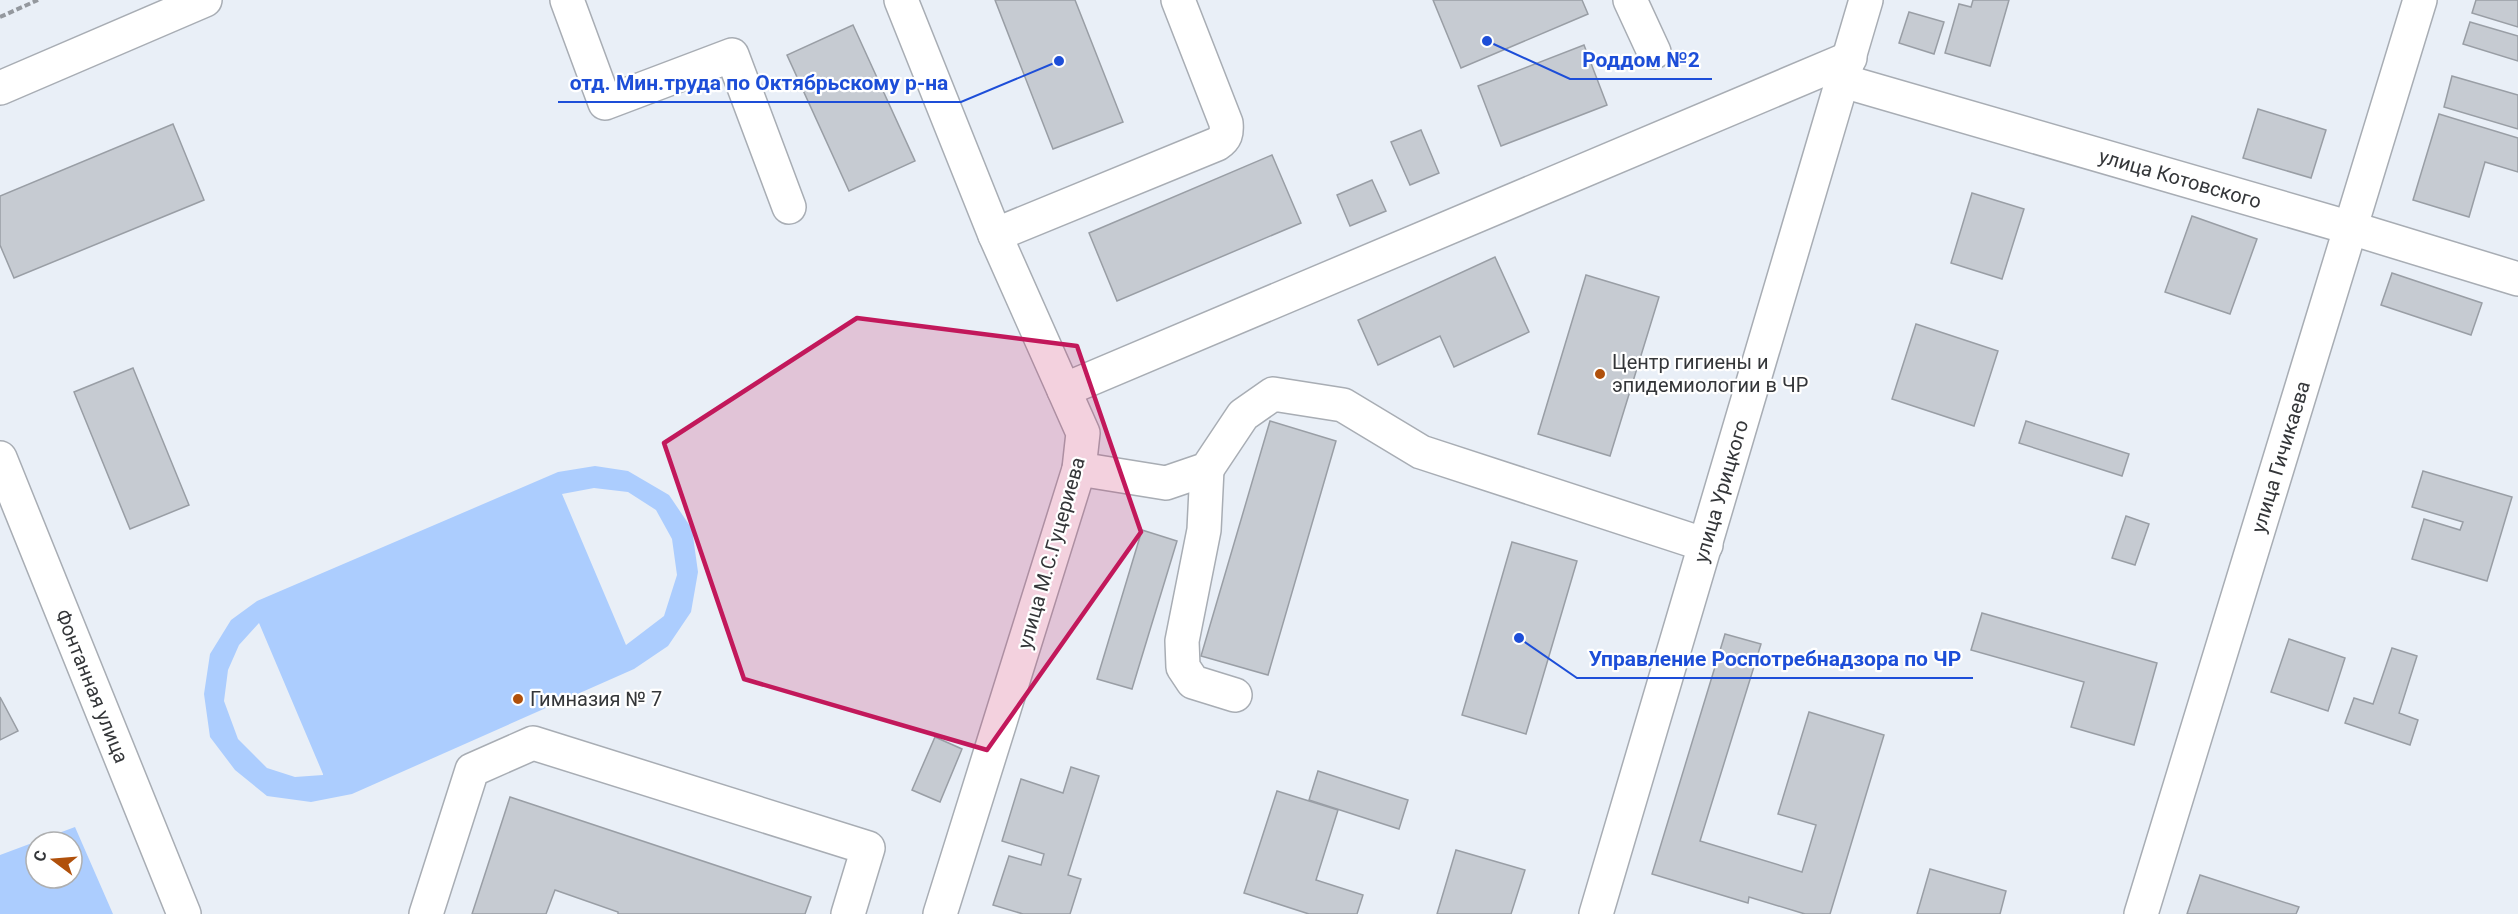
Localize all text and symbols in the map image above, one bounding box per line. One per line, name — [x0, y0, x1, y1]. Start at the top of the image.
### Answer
callout: Роддом №2 — [1570, 40, 1712, 79]
text: Роддом №2 — [1582, 48, 1700, 72]
callout: отд. Мин.труда по Октябрьскому р-на — [558, 63, 961, 102]
text: отд. Мин.труда по Октябрьскому р-на — [570, 71, 948, 95]
street label: улица Котовского — [2096, 144, 2264, 213]
place label: Центр гигиены и эпидемиологии в ЧР — [1612, 350, 1808, 397]
marker: Центр гигиены и эпидемиологии в ЧР — [1593, 367, 1607, 381]
street label: улица Гичикаева — [2246, 378, 2315, 536]
street label: улица Урицкого — [1688, 417, 1753, 565]
street label: улица М.С.Гуцериева — [1012, 454, 1090, 652]
street label: Фонтанная улица — [50, 606, 134, 766]
callout: Управление Роспотребнадзора по ЧР — [1577, 639, 1973, 678]
text: Управление Роспотребнадзора по ЧР — [1589, 647, 1961, 671]
place label: Гимназия № 7 — [530, 687, 662, 711]
marker: Гимназия № 7 — [511, 692, 525, 706]
north arrow — [24, 830, 84, 890]
text: С — [29, 848, 51, 864]

